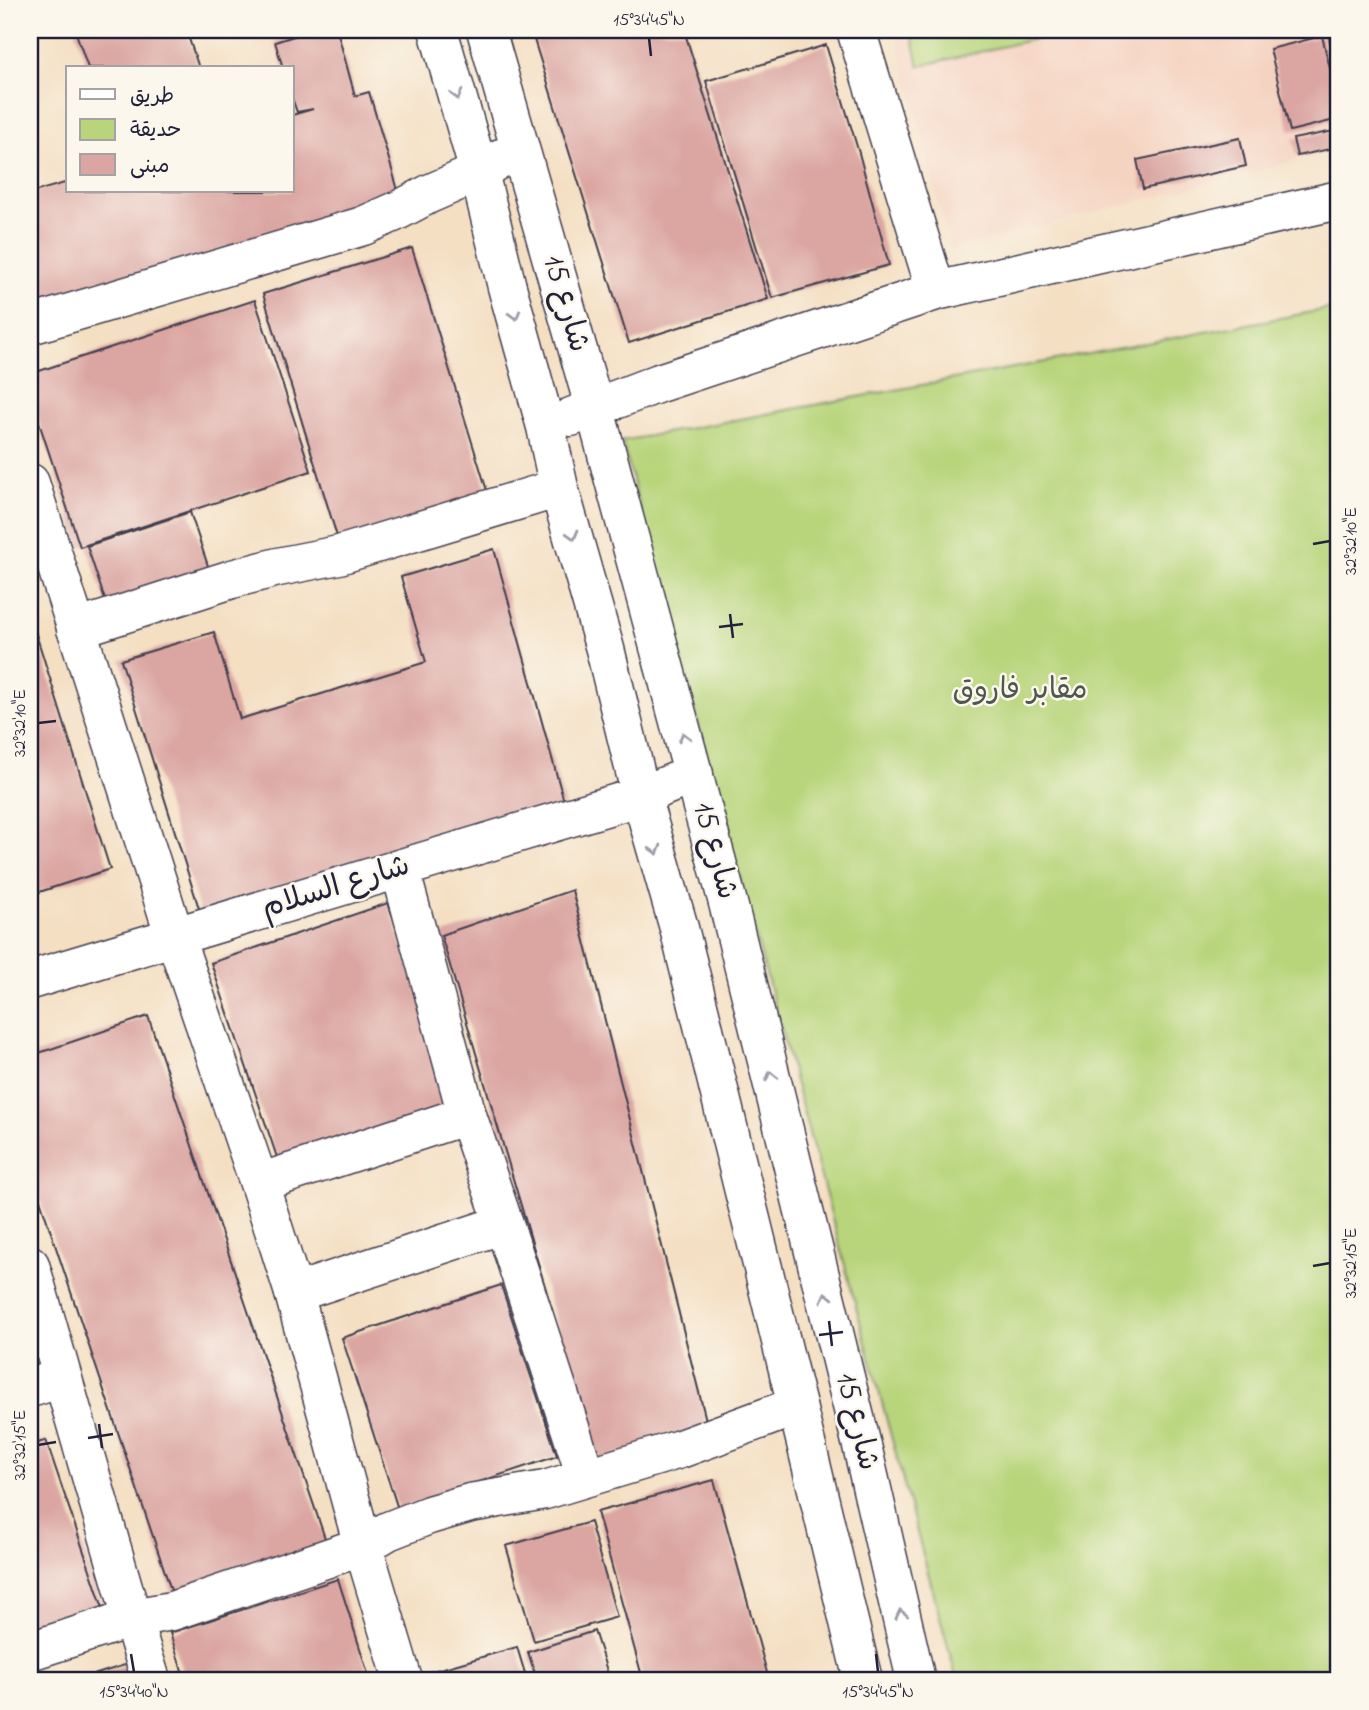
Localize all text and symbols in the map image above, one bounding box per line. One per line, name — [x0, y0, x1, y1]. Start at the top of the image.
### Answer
text: 15°34'45"N — [613, 8, 685, 34]
legend — [66, 66, 294, 192]
text: طريق — [130, 82, 174, 112]
one-way arrow — [449, 89, 464, 101]
text: حديقة — [130, 116, 181, 146]
text: مبنى — [130, 152, 169, 182]
street label: شارع 15 — [530, 250, 600, 358]
one-way arrow — [507, 309, 522, 321]
text: 32°32'10"E — [1339, 507, 1365, 575]
one-way arrow — [564, 529, 579, 541]
park label: مقابر فاروق — [953, 669, 1088, 713]
text: 32°32'10"E — [8, 689, 34, 757]
one-way arrow — [678, 731, 692, 743]
street label: شارع 15 — [680, 797, 748, 905]
one-way arrow — [648, 844, 663, 856]
street label: شارع السلام — [257, 845, 415, 931]
one-way arrow — [765, 1070, 779, 1082]
text: 32°32'15"E — [1339, 1228, 1365, 1298]
one-way arrow — [819, 1291, 834, 1303]
street label: شارع 15 — [823, 1369, 889, 1475]
text: 32°32'15"E — [8, 1410, 34, 1480]
one-way arrow — [894, 1608, 909, 1620]
text: 15°34'40"N — [99, 1680, 169, 1706]
text: 15°34'45"N — [842, 1680, 914, 1706]

